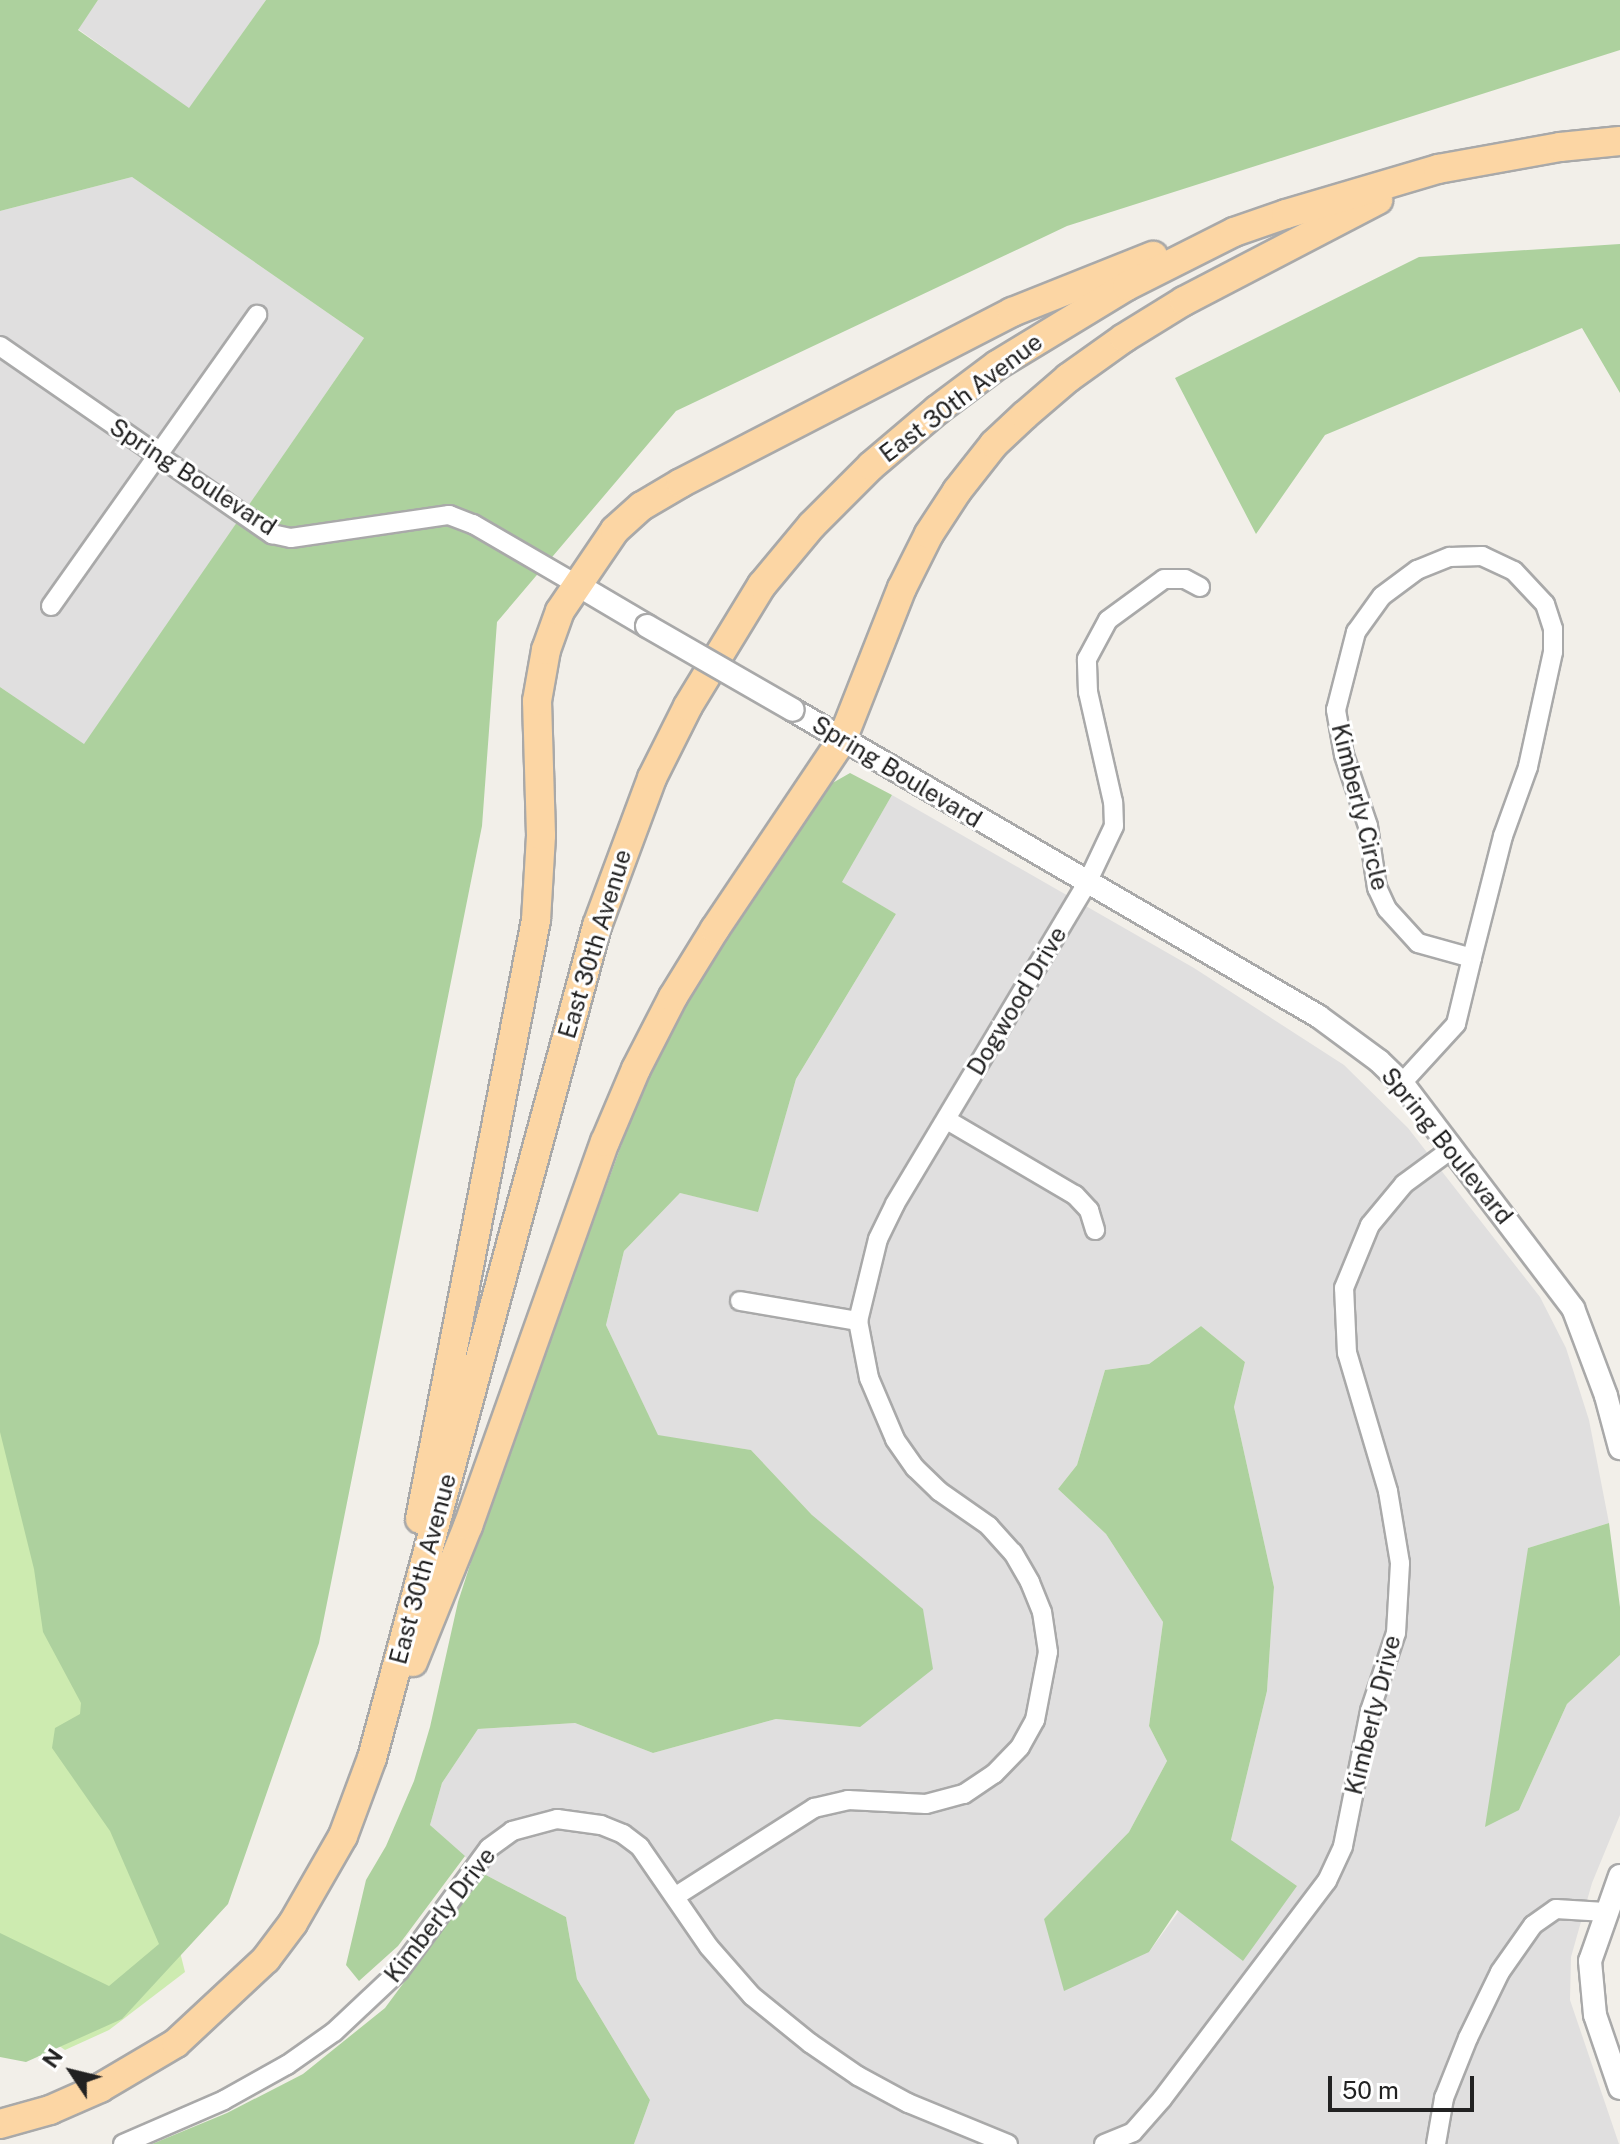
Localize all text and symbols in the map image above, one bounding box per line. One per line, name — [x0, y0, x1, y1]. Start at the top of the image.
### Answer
street label: East 30th Avenue — [874, 328, 1048, 468]
street label: Spring Boulevard — [104, 412, 282, 542]
street label: Spring Boulevard — [807, 710, 987, 834]
street label: Kimberly Circle — [1325, 721, 1395, 893]
street label: East 30th Avenue — [553, 846, 637, 1042]
street label: Dogwood Drive — [961, 921, 1073, 1081]
street label: Spring Boulevard — [1375, 1062, 1519, 1230]
street label: East 30th Avenue — [384, 1471, 462, 1667]
street label: Kimberly Drive — [1339, 1632, 1407, 1798]
street label: Kimberly Drive — [378, 1842, 502, 1988]
north arrow — [32, 2032, 112, 2112]
text: N — [37, 2044, 68, 2073]
scale bar — [1332, 2060, 1478, 2110]
text: 50 m — [1342, 2076, 1399, 2104]

